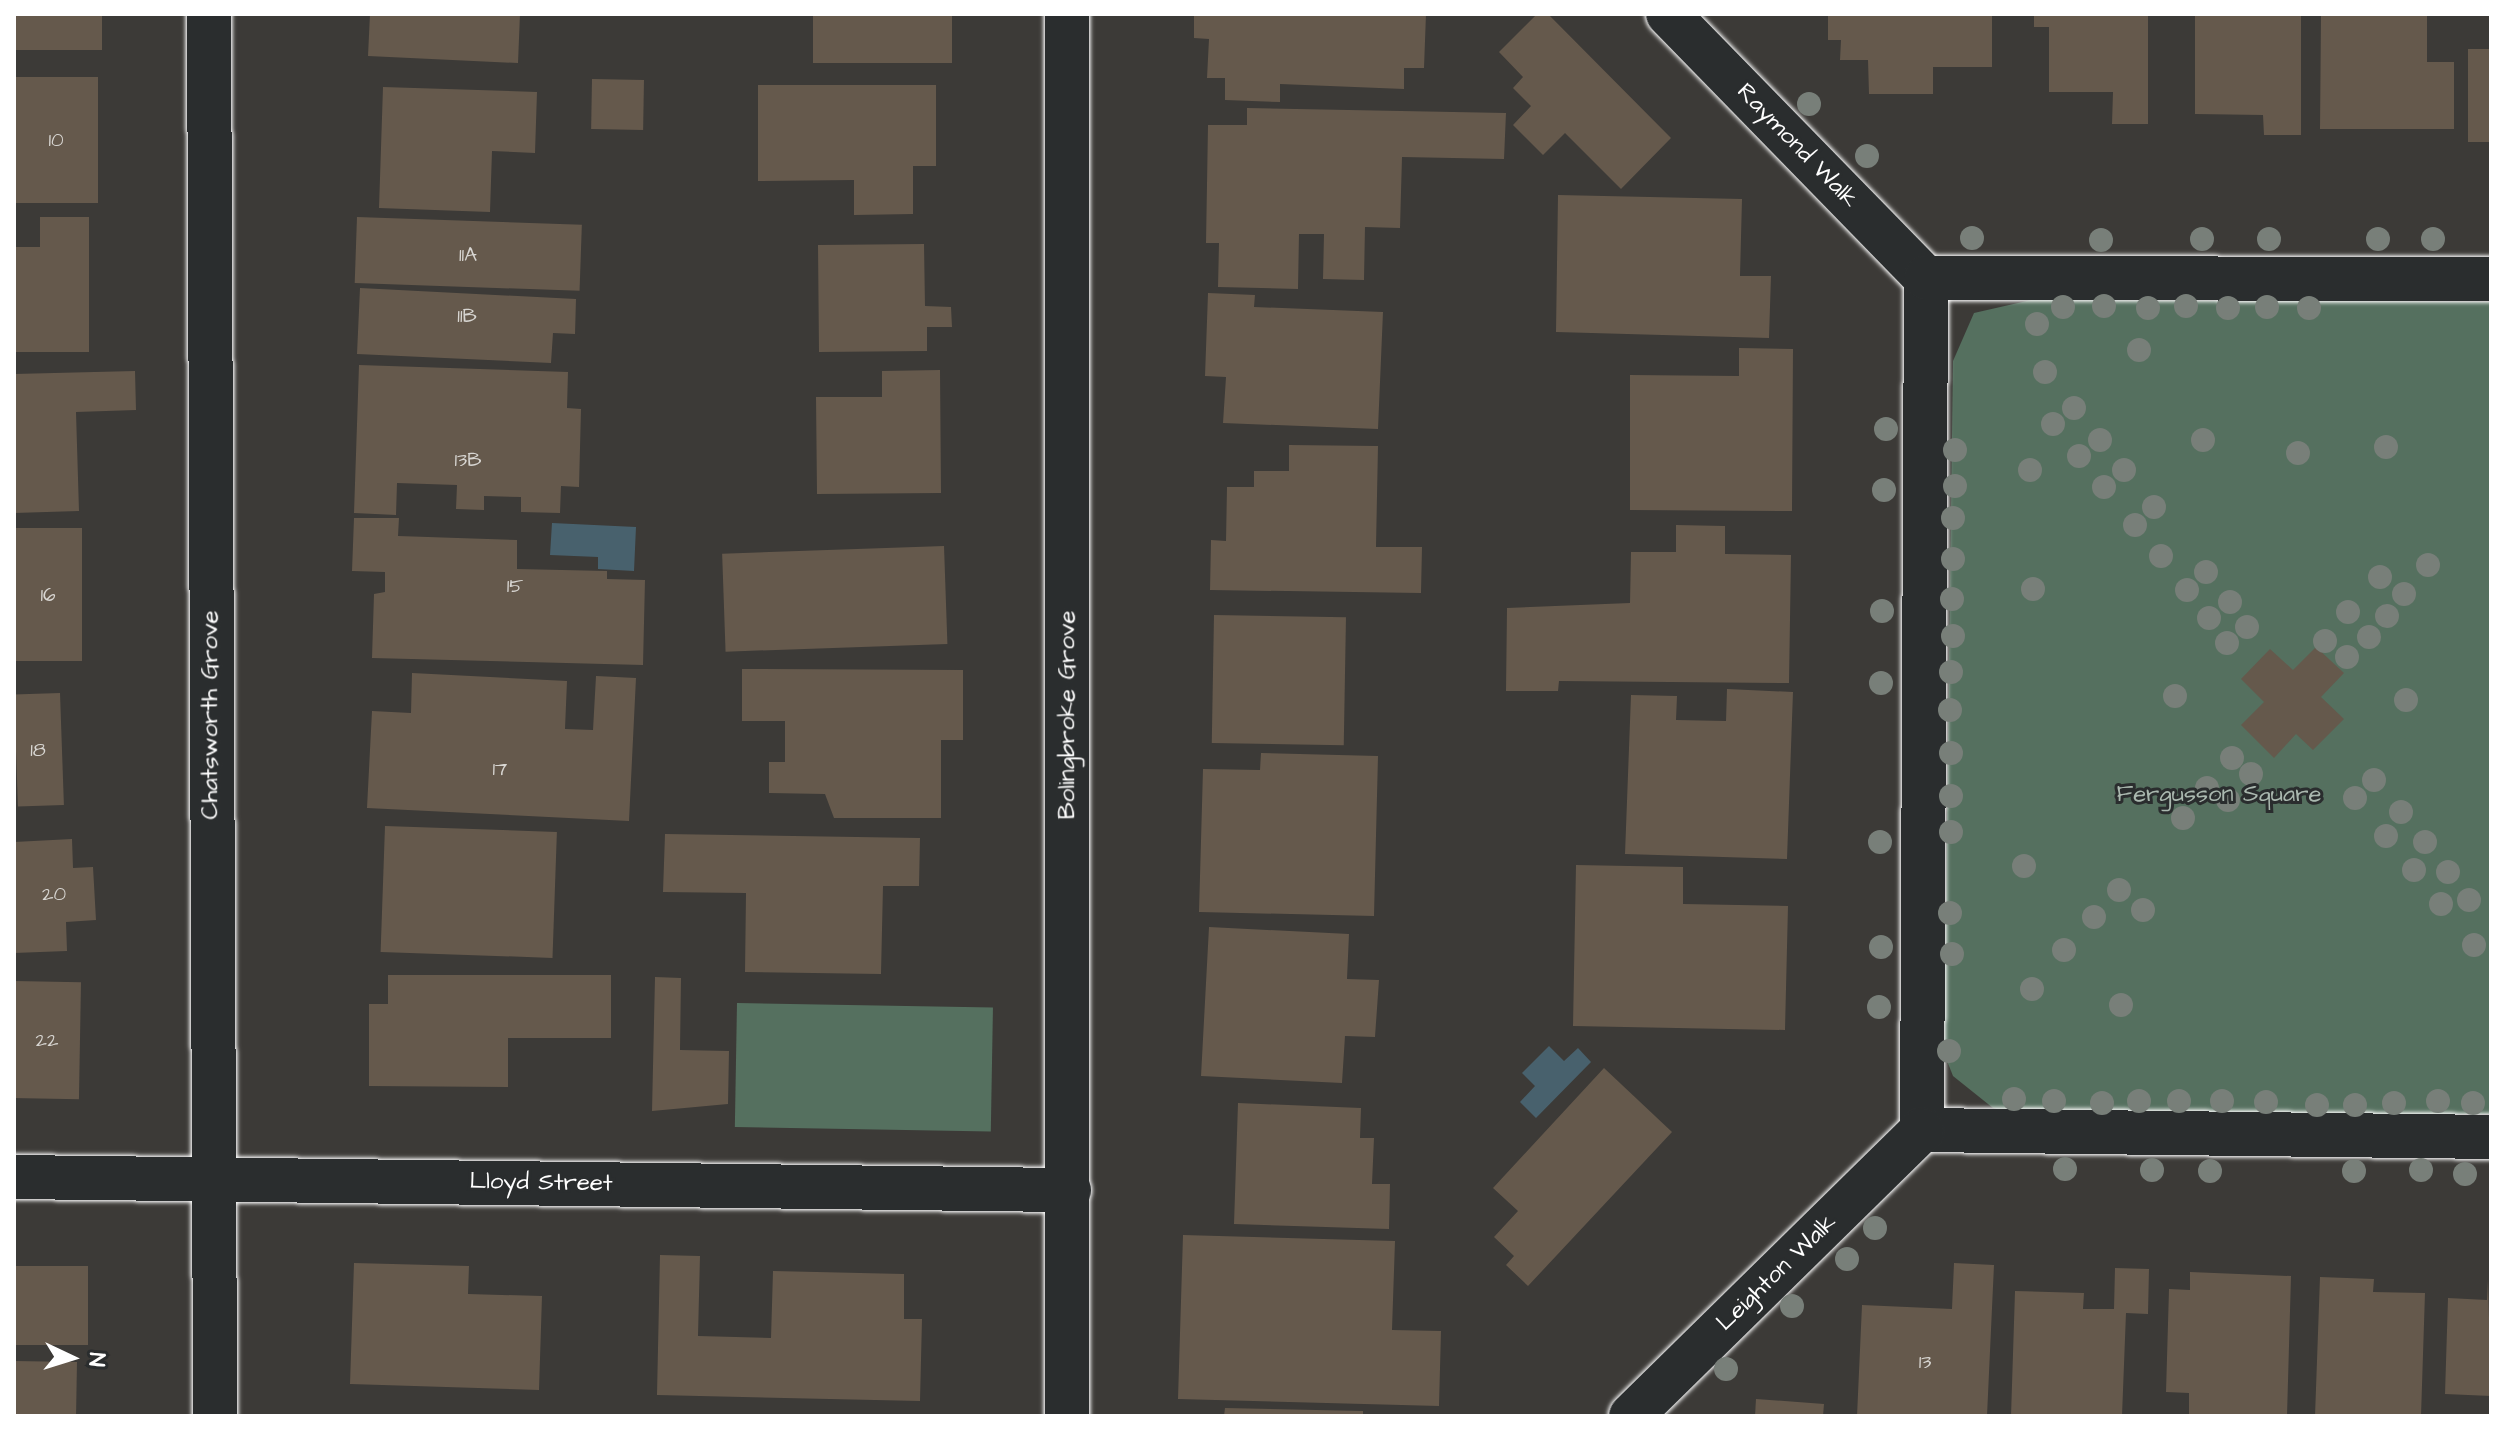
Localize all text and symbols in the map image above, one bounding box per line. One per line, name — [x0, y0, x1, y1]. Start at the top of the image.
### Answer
street label: Raymond Walk — [1730, 78, 1864, 214]
house number: 10 — [48, 128, 64, 152]
house number: 11A — [459, 243, 477, 267]
house number: 11B — [457, 304, 477, 328]
house number: 13B — [455, 448, 481, 472]
house number: 15 — [507, 574, 523, 598]
house number: 16 — [40, 583, 56, 607]
street label: Chatsworth Grove — [197, 611, 225, 819]
street label: Bolingbroke Grove — [1054, 611, 1082, 819]
house number: 18 — [30, 738, 46, 762]
house number: 17 — [493, 757, 507, 781]
park label: Fergusson Square — [2117, 781, 2321, 809]
house number: 20 — [42, 882, 66, 906]
house number: 22 — [36, 1028, 58, 1052]
street label: Lloyd Street — [469, 1167, 613, 1199]
street label: Leighton Walk — [1711, 1209, 1843, 1337]
north arrow — [32, 1318, 112, 1398]
house number: 13 — [1919, 1350, 1931, 1374]
text: N — [80, 1352, 112, 1368]

